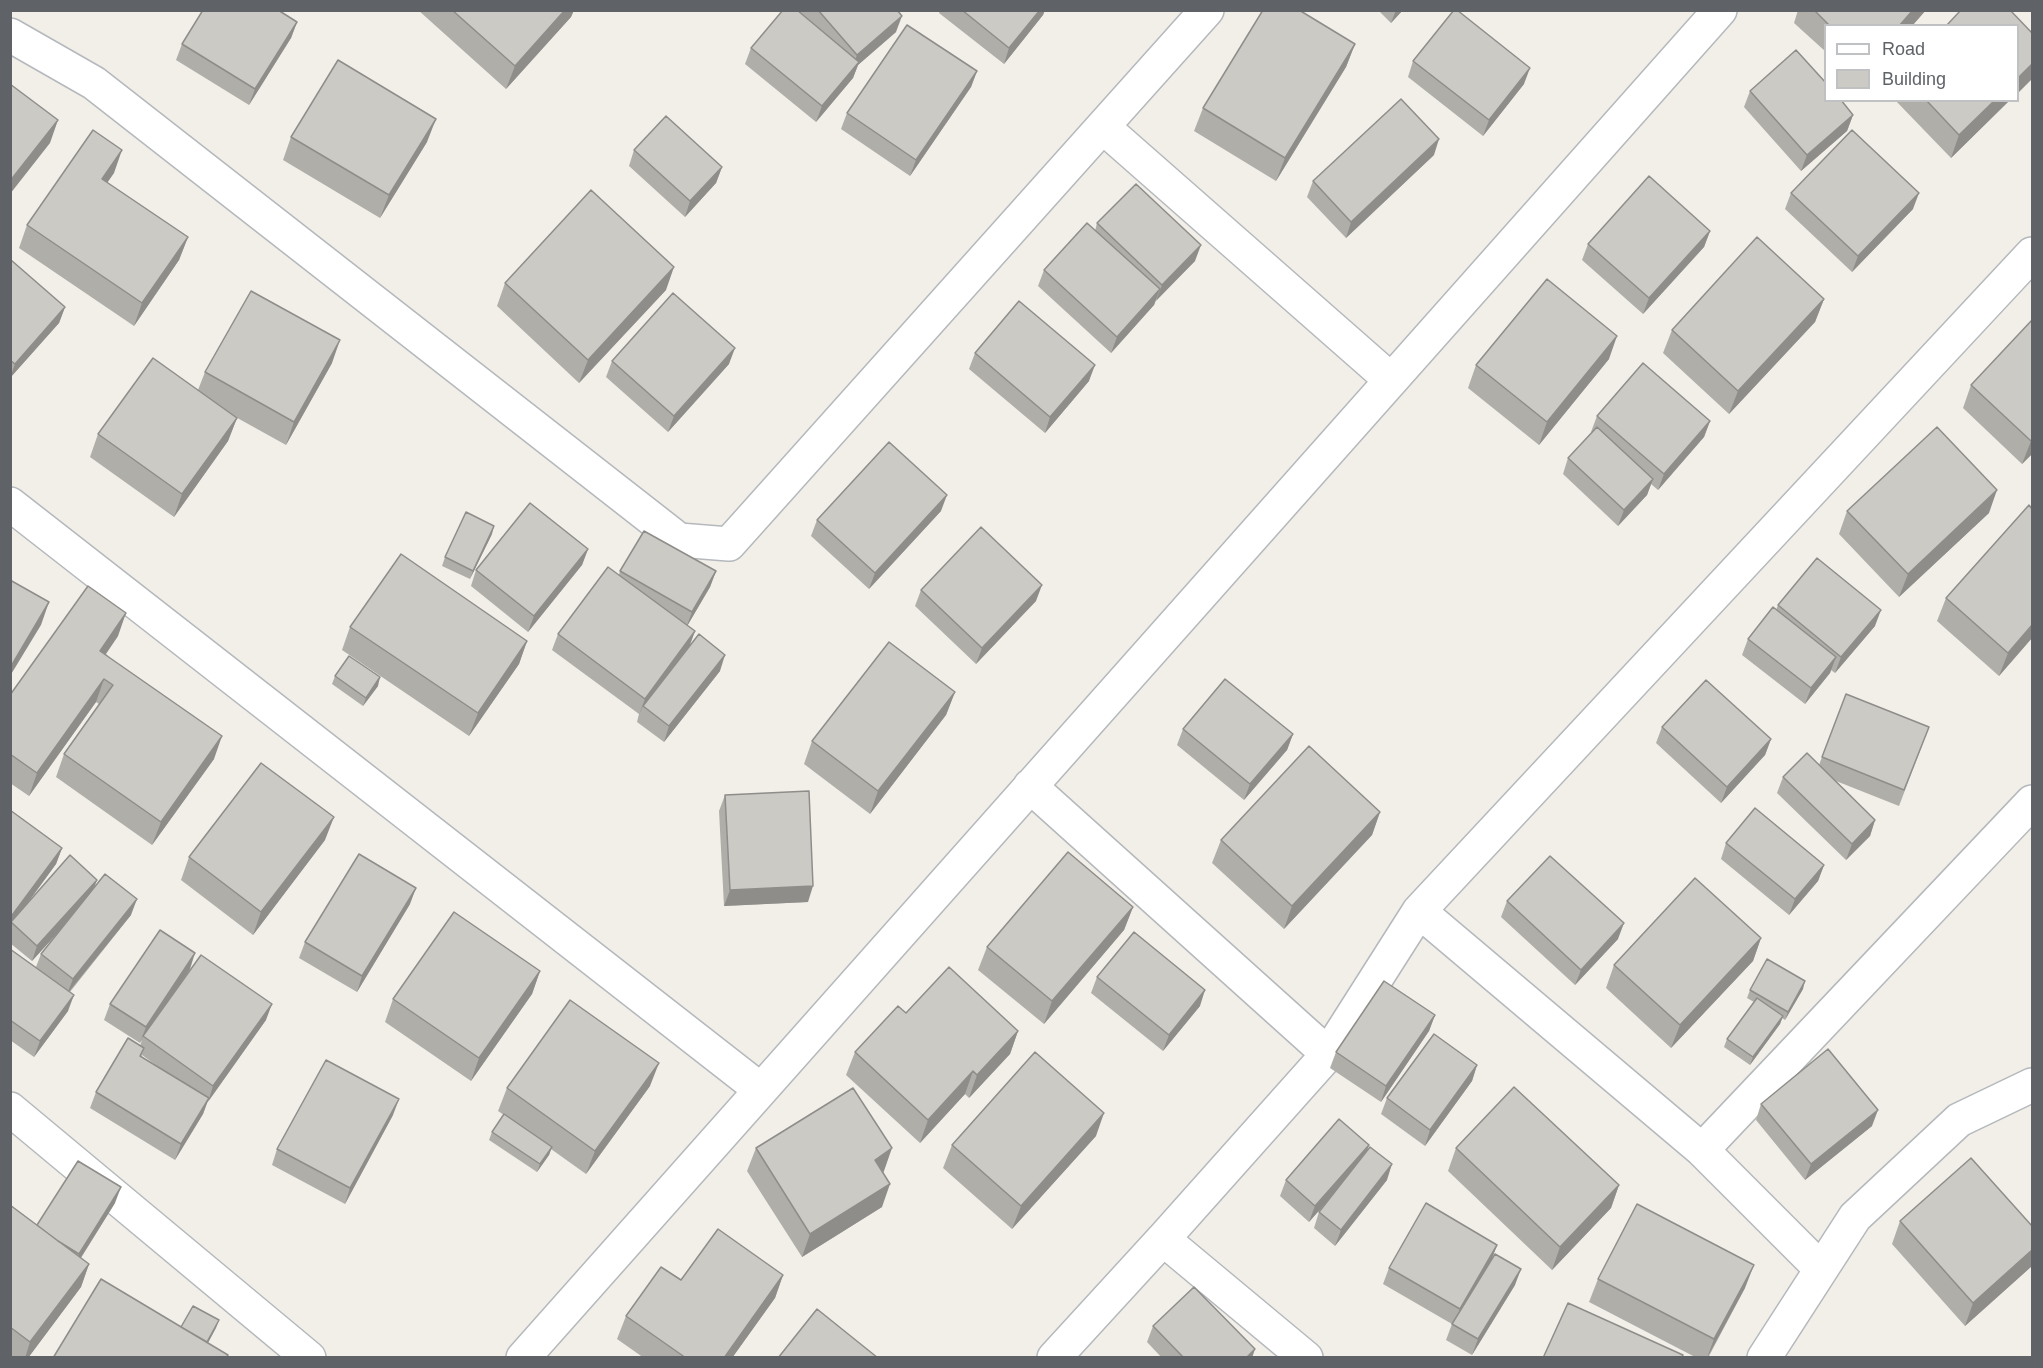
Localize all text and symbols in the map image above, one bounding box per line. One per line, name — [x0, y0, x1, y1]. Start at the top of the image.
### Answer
legend — [1824, 24, 2019, 102]
text: Road — [1882, 39, 1925, 59]
text: Building — [1882, 69, 1946, 89]

